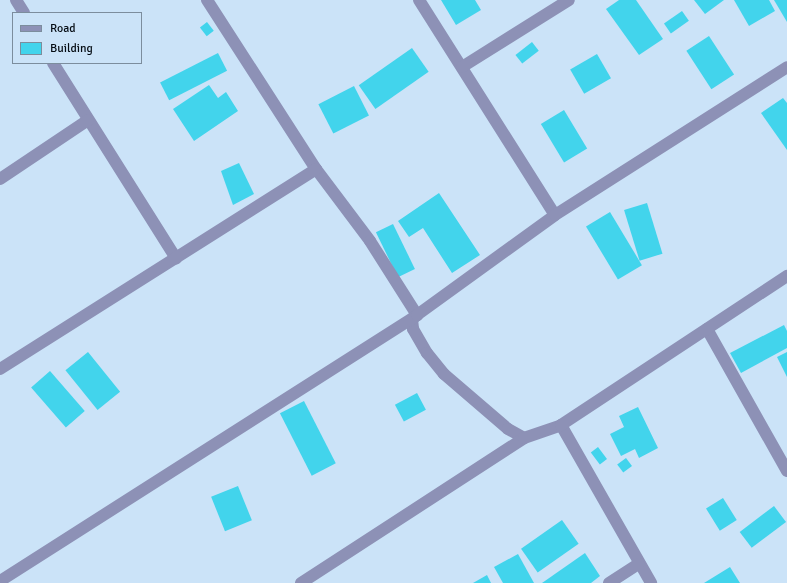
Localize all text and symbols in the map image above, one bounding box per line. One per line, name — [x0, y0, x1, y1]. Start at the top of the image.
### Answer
legend — [12, 12, 142, 64]
text: Road — [50, 21, 76, 36]
text: Building — [50, 41, 93, 56]

